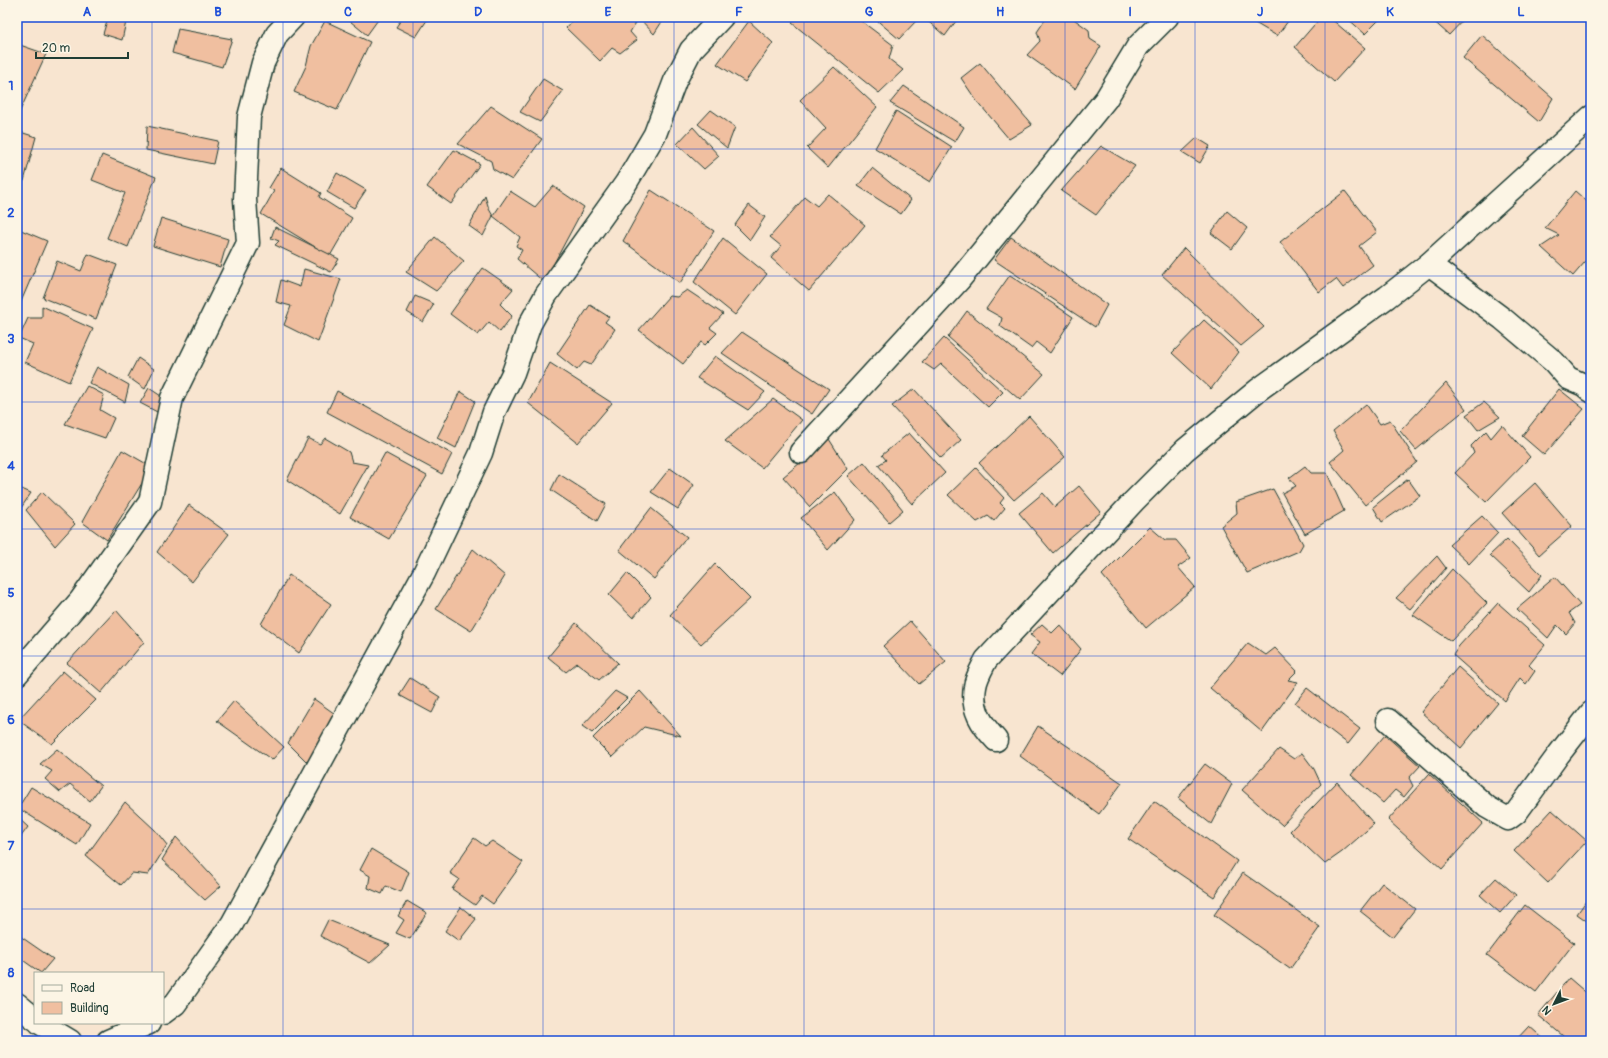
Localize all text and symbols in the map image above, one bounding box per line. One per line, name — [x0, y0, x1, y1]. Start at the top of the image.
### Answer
text: A — [83, 4, 92, 20]
text: B — [214, 4, 222, 20]
text: C — [344, 4, 352, 20]
text: D — [474, 4, 482, 20]
text: E — [605, 4, 612, 20]
text: F — [735, 4, 743, 20]
text: G — [865, 4, 874, 20]
text: H — [996, 4, 1004, 20]
text: I — [1128, 4, 1132, 20]
text: J — [1257, 4, 1263, 20]
text: K — [1386, 4, 1394, 20]
text: L — [1517, 4, 1525, 20]
scale bar — [36, 34, 128, 60]
text: 20 m — [42, 41, 71, 56]
text: 1 — [8, 78, 14, 94]
text: 2 — [7, 205, 15, 221]
text: 3 — [7, 331, 15, 347]
text: 4 — [7, 458, 15, 474]
text: 5 — [7, 585, 15, 601]
text: 6 — [7, 712, 15, 728]
text: 7 — [8, 838, 15, 854]
text: 8 — [8, 965, 15, 981]
legend — [34, 972, 164, 1024]
text: Road — [70, 981, 95, 996]
north arrow — [1534, 984, 1574, 1024]
text: Building — [70, 1001, 109, 1016]
text: N — [1539, 1003, 1554, 1017]

